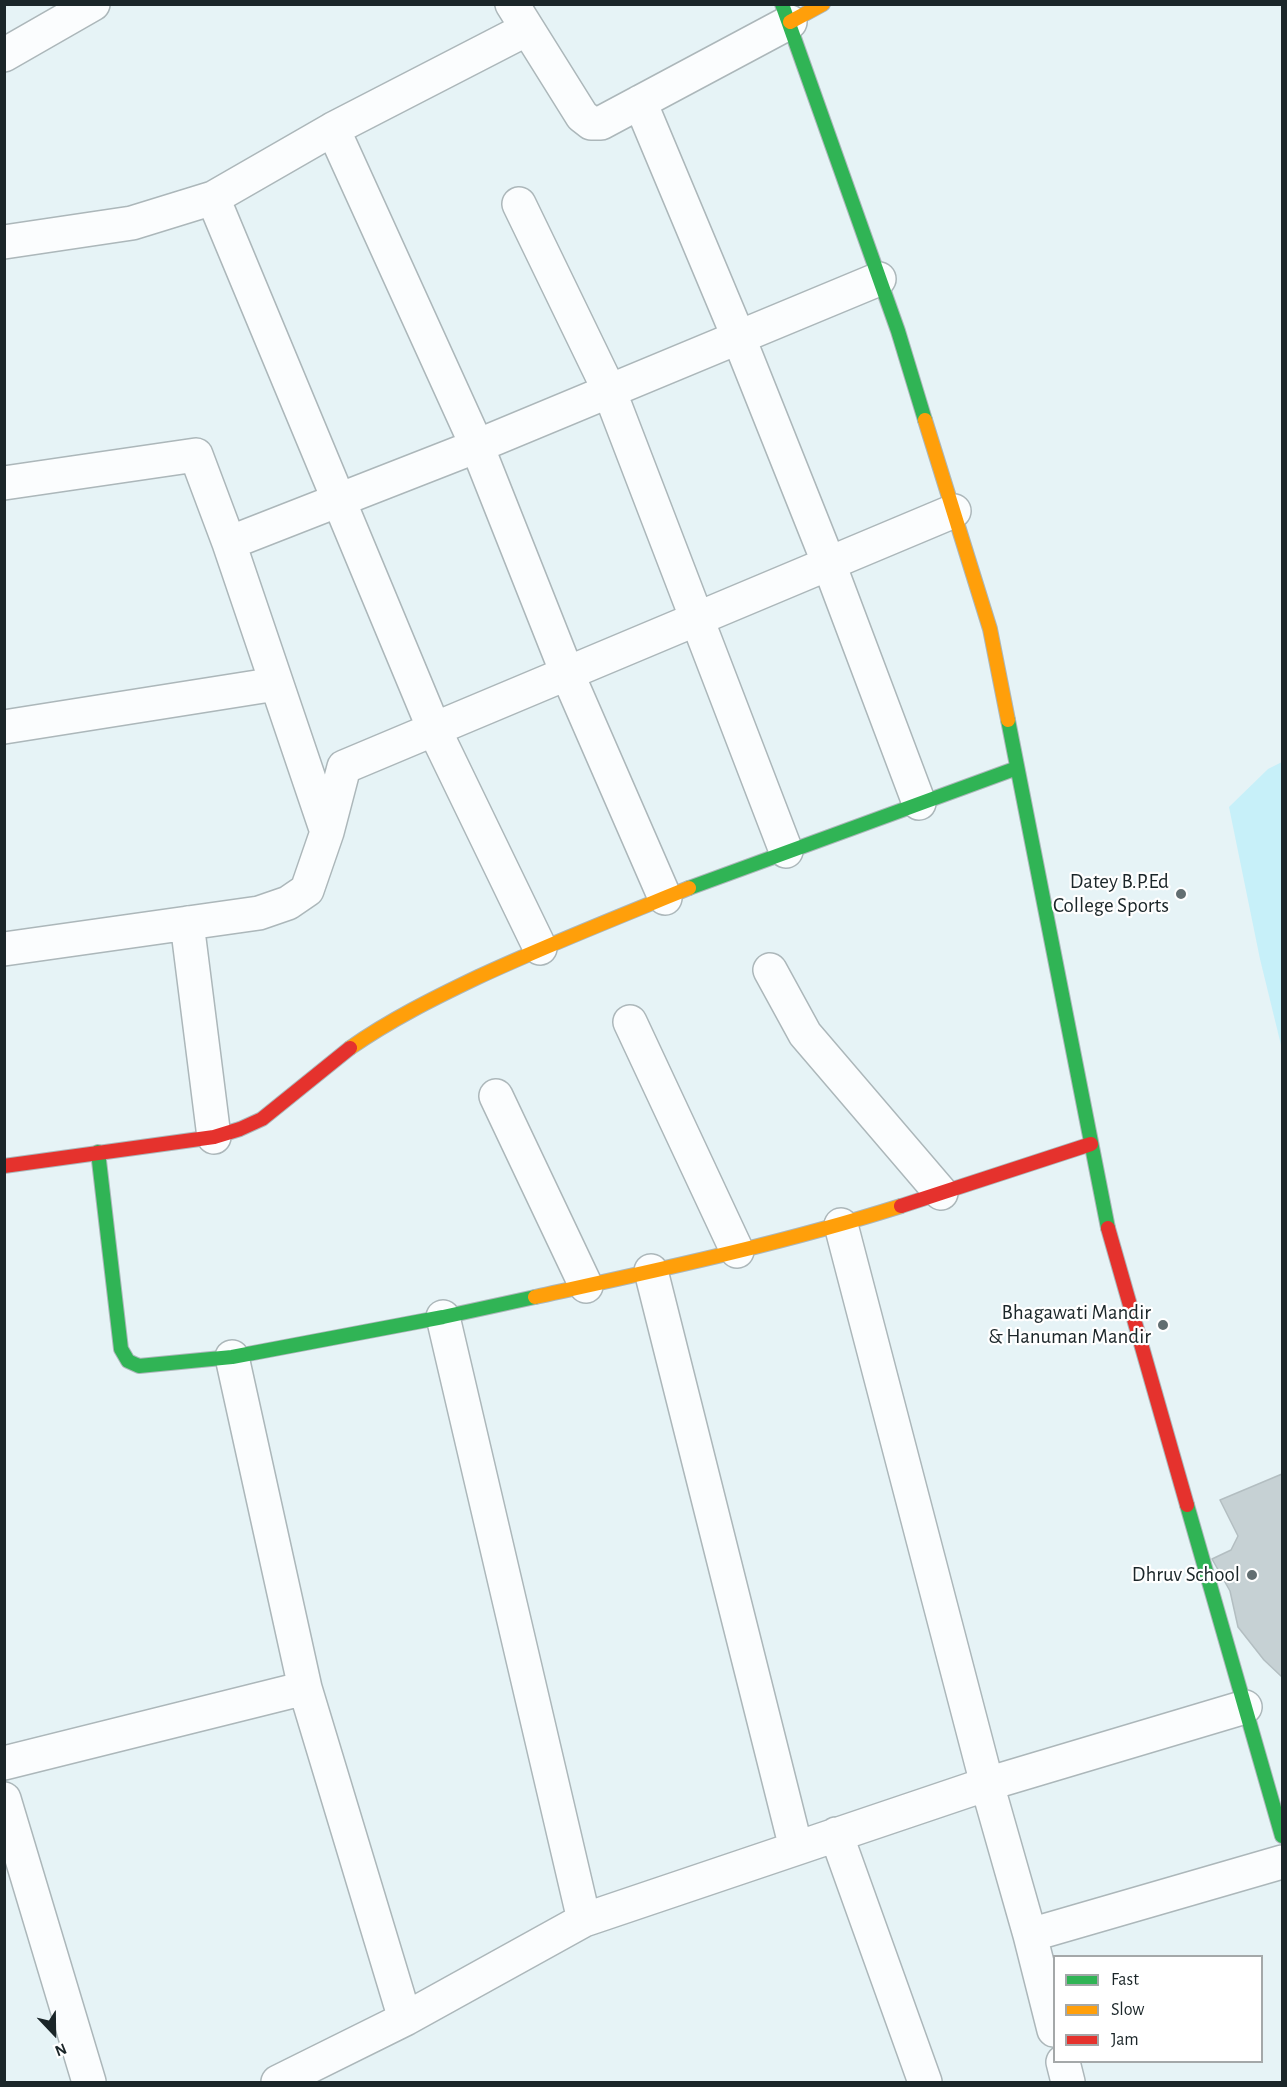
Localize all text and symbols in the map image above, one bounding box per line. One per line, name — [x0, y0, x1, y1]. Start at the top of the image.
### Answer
place label: Datey B.P.Ed College Sports — [1053, 869, 1169, 919]
marker: Datey B.P.Ed College Sports — [1174, 887, 1188, 901]
place label: Bhagawati Mandir & Hanuman Mandir — [988, 1300, 1151, 1350]
marker: Bhagawati Mandir & Hanuman Mandir — [1156, 1318, 1170, 1332]
place label: Dhruv School — [1132, 1562, 1240, 1588]
marker: Dhruv School — [1245, 1568, 1259, 1582]
legend — [1053, 1955, 1263, 2063]
text: Fast — [1111, 1971, 1139, 1989]
text: Slow — [1111, 2001, 1144, 2019]
north arrow — [24, 2003, 84, 2063]
text: Jam — [1111, 2031, 1139, 2049]
text: N — [53, 2040, 69, 2059]

